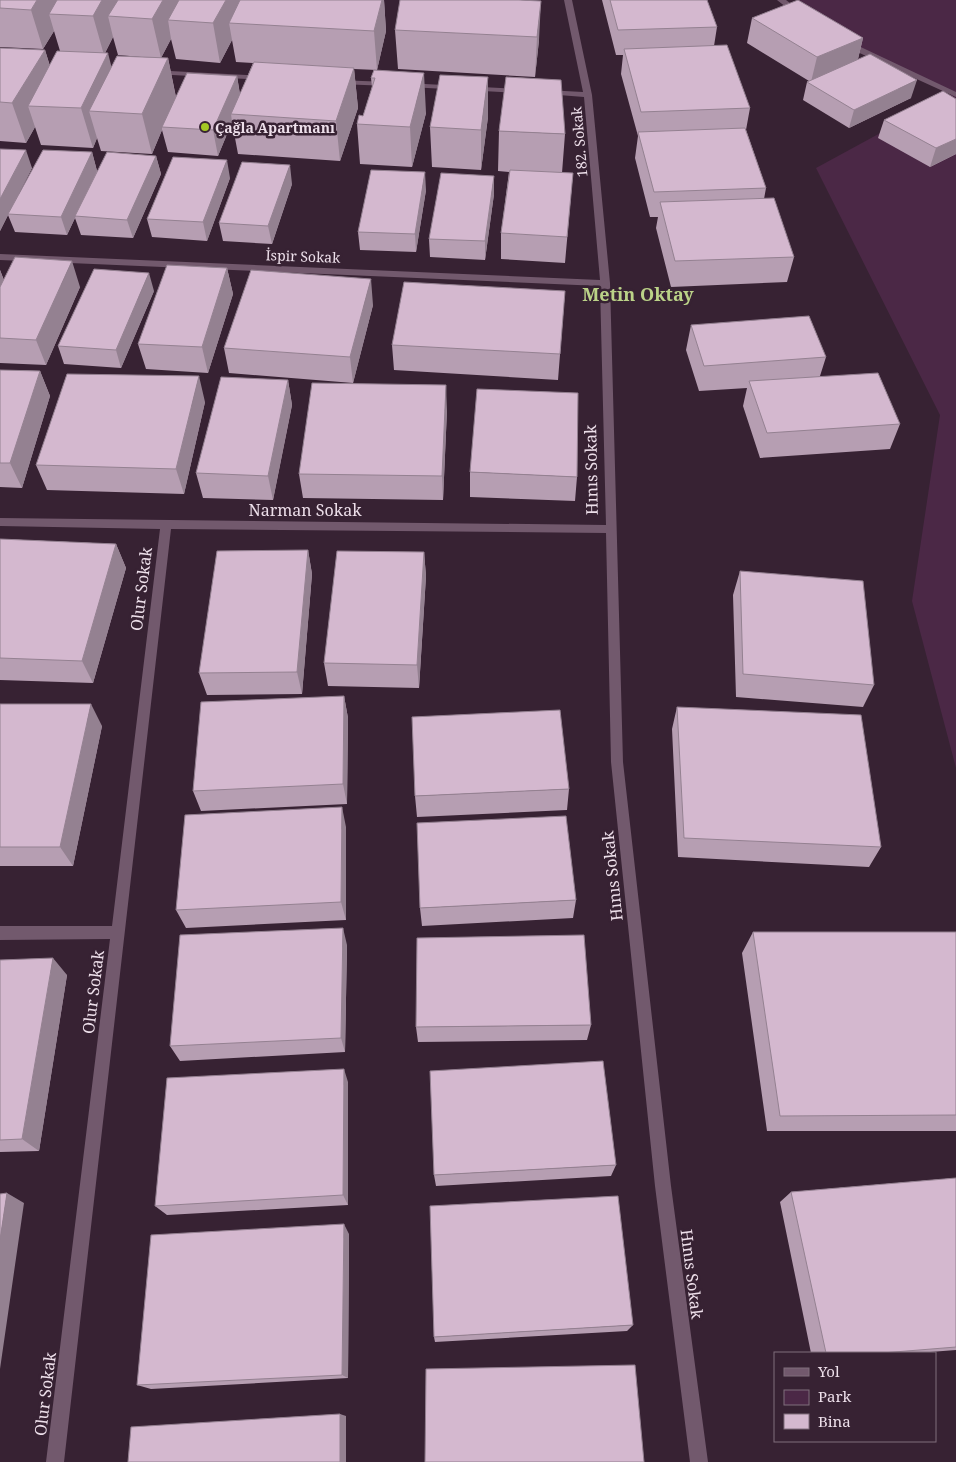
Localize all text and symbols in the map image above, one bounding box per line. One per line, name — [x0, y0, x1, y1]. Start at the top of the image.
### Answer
street label: 182. Sokak — [566, 105, 592, 178]
place label: Çağla Apartmanı — [215, 118, 335, 137]
marker: Çağla Apartmanı — [199, 121, 211, 133]
street label: İspir Sokak — [265, 245, 341, 267]
district label: Metin Oktay — [582, 282, 694, 306]
street label: Hınıs Sokak — [579, 424, 603, 515]
street label: Narman Sokak — [248, 499, 362, 521]
street label: Olur Sokak — [125, 545, 157, 632]
street label: Hınıs Sokak — [596, 829, 628, 922]
street label: Olur Sokak — [77, 948, 109, 1035]
street label: Hınıs Sokak — [676, 1228, 708, 1321]
street label: Olur Sokak — [29, 1350, 61, 1437]
legend — [774, 1352, 936, 1442]
text: Yol — [817, 1361, 840, 1381]
text: Park — [818, 1386, 852, 1406]
text: Bina — [818, 1411, 851, 1431]

